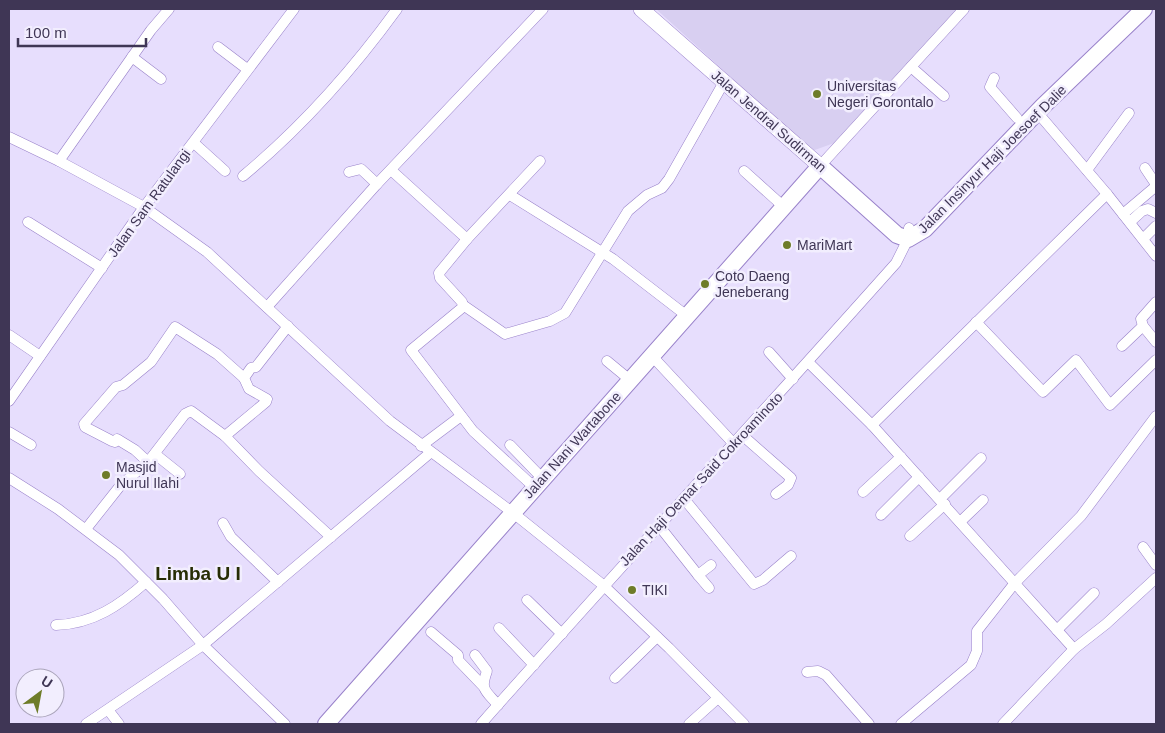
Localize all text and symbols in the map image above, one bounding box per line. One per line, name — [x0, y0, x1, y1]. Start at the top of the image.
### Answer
scale bar — [18, 15, 145, 47]
text: 100 m — [25, 24, 67, 41]
street label: Jalan Jendral Sudirman — [708, 67, 830, 175]
place label: Universitas Negeri Gorontalo — [827, 78, 934, 110]
street label: Jalan Insinyur Haji Joesoef Dalie — [915, 81, 1070, 236]
marker: Universitas Negeri Gorontalo — [811, 88, 823, 100]
street label: Jalan Sam Ratulangi — [105, 146, 193, 260]
place label: MariMart — [797, 237, 852, 253]
marker: MariMart — [781, 239, 793, 251]
place label: Coto Daeng Jeneberang — [715, 268, 790, 300]
marker: Coto Daeng Jeneberang — [699, 278, 711, 290]
street label: Jalan Nani Wartabone — [520, 388, 624, 502]
street label: Jalan Haji Oemar Said Cokroaminoto — [616, 389, 786, 569]
place label: Masjid Nurul Ilahi — [116, 459, 179, 491]
marker: Masjid Nurul Ilahi — [100, 469, 112, 481]
district label: Limba U I — [155, 563, 241, 584]
place label: TIKI — [642, 582, 668, 598]
marker: TIKI — [626, 584, 638, 596]
north arrow — [15, 668, 65, 718]
text: U — [38, 673, 55, 691]

